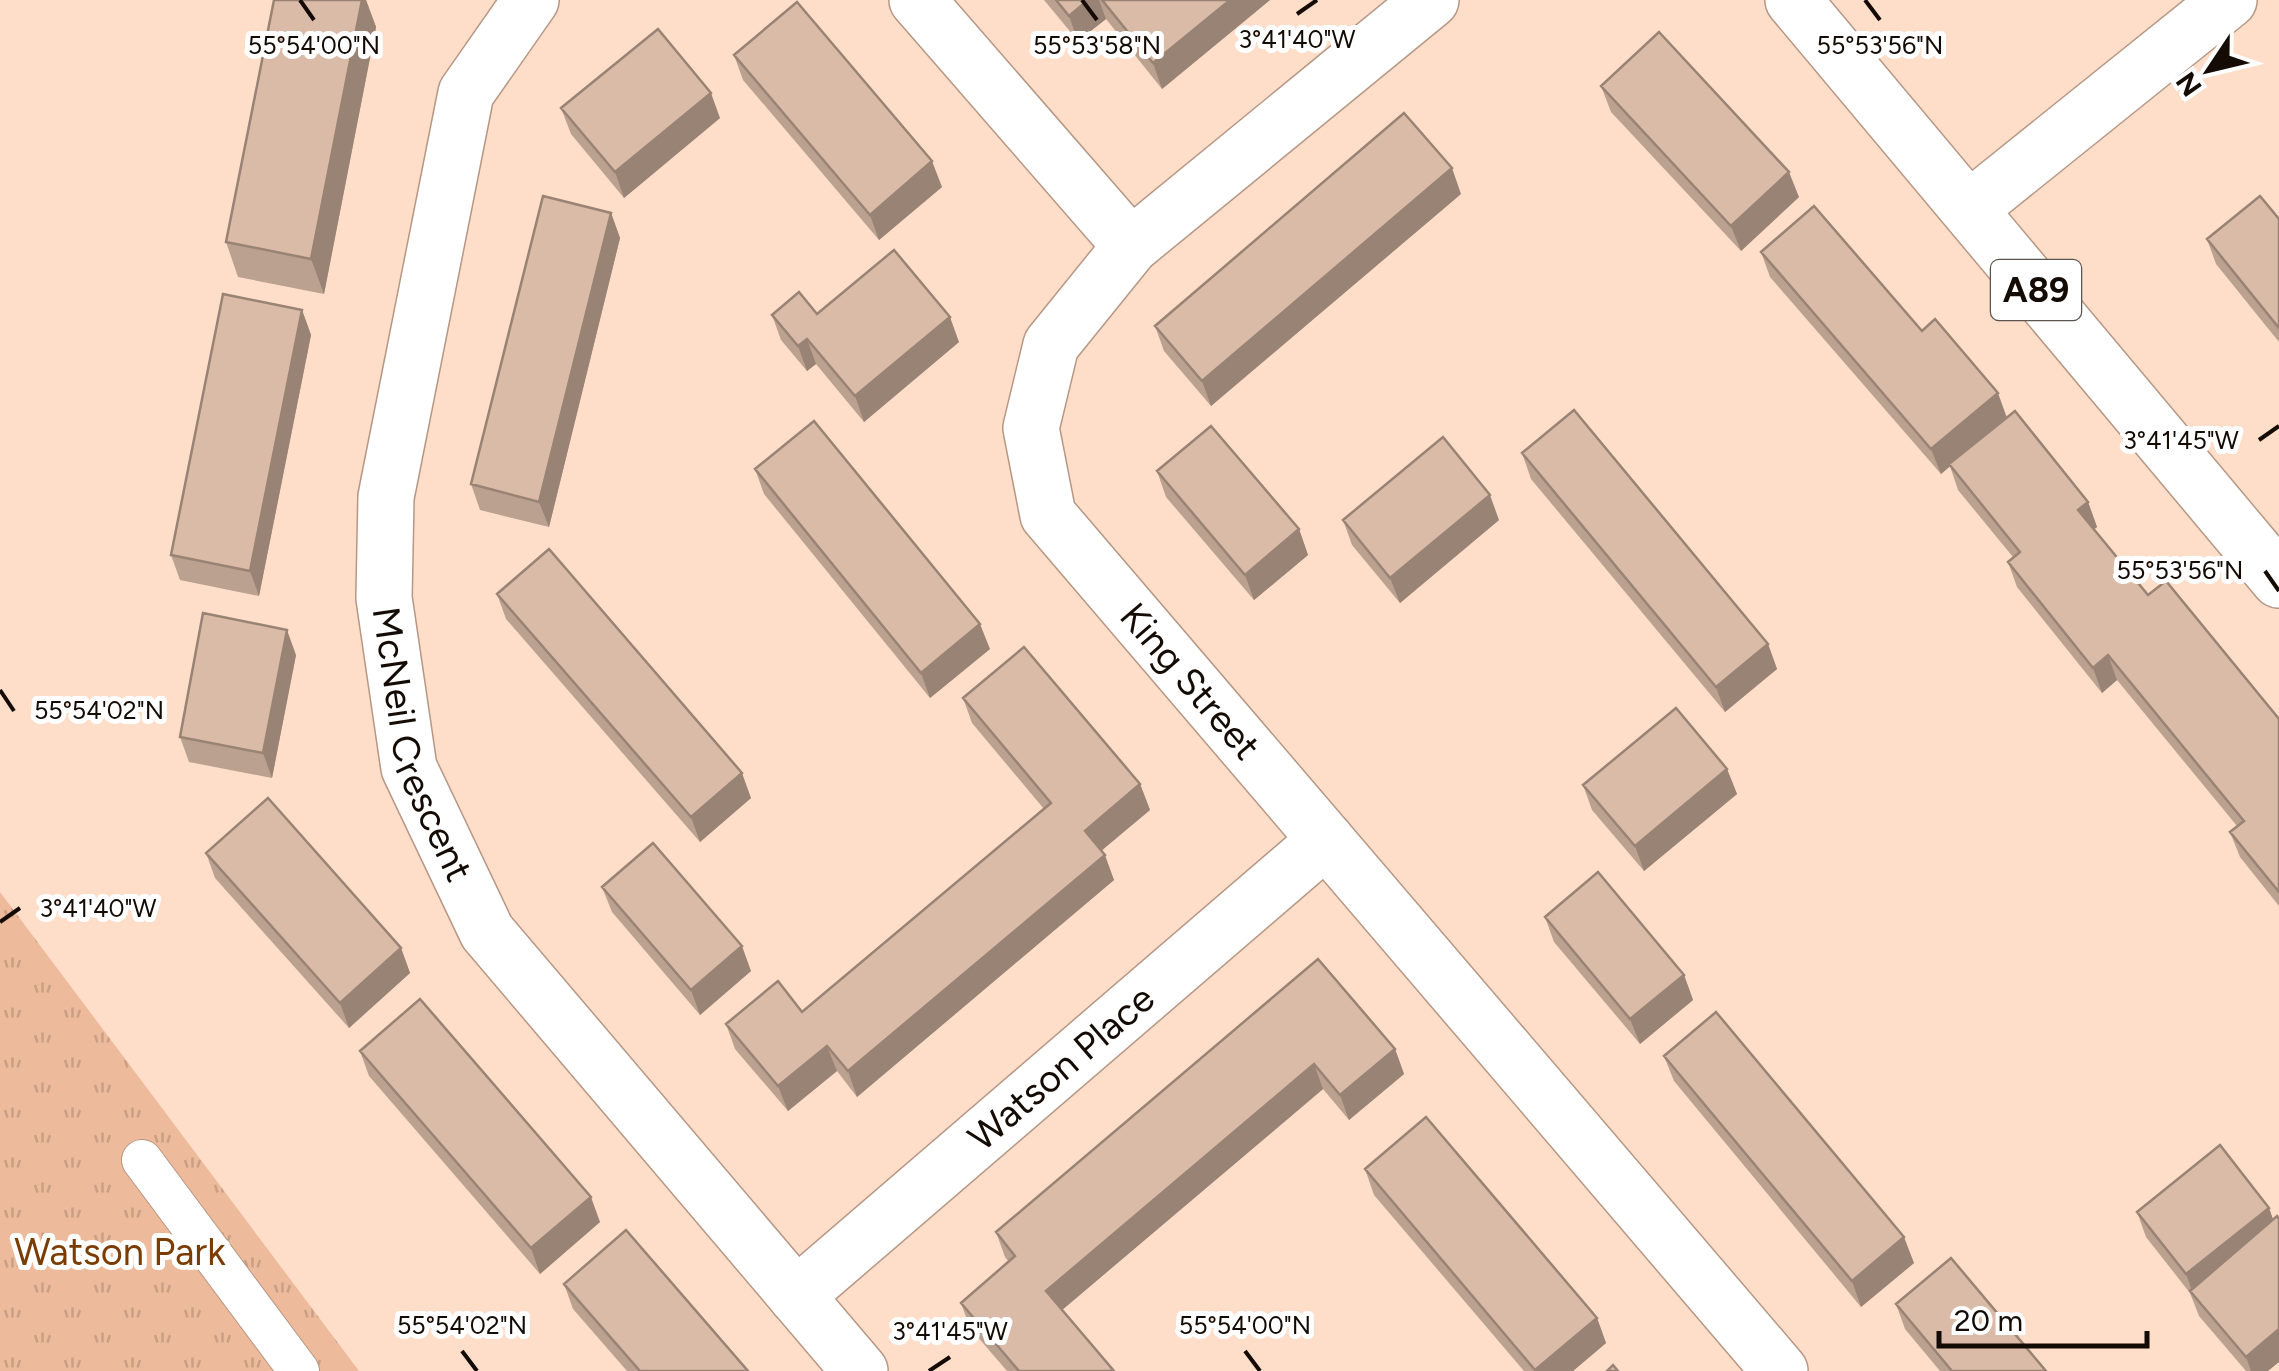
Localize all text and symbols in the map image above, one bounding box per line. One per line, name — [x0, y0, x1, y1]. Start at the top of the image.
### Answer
north arrow — [2159, 20, 2259, 120]
text: 3°41'40"W — [1238, 24, 1356, 54]
text: 55°54'00"N — [248, 30, 380, 60]
text: 55°53'58"N — [1033, 30, 1161, 60]
text: 55°53'56"N — [1817, 30, 1943, 60]
text: N — [2168, 66, 2209, 103]
road number: A89 — [1991, 260, 2081, 320]
text: 3°41'45"W — [2123, 425, 2239, 455]
text: 55°53'56"N — [2117, 555, 2243, 585]
street label: King Street — [1110, 594, 1270, 769]
street label: McNeil Crescent — [363, 604, 482, 888]
text: 55°54'02"N — [34, 695, 164, 725]
text: 3°41'40"W — [39, 893, 157, 923]
street label: Watson Place — [959, 975, 1164, 1160]
park label: Watson Park — [14, 1229, 226, 1275]
scale bar — [1939, 1286, 2146, 1348]
text: 20 m — [1954, 1302, 2023, 1339]
text: 55°54'02"N — [397, 1310, 527, 1340]
text: 55°54'00"N — [1179, 1310, 1311, 1340]
text: 3°41'45"W — [892, 1316, 1008, 1346]

